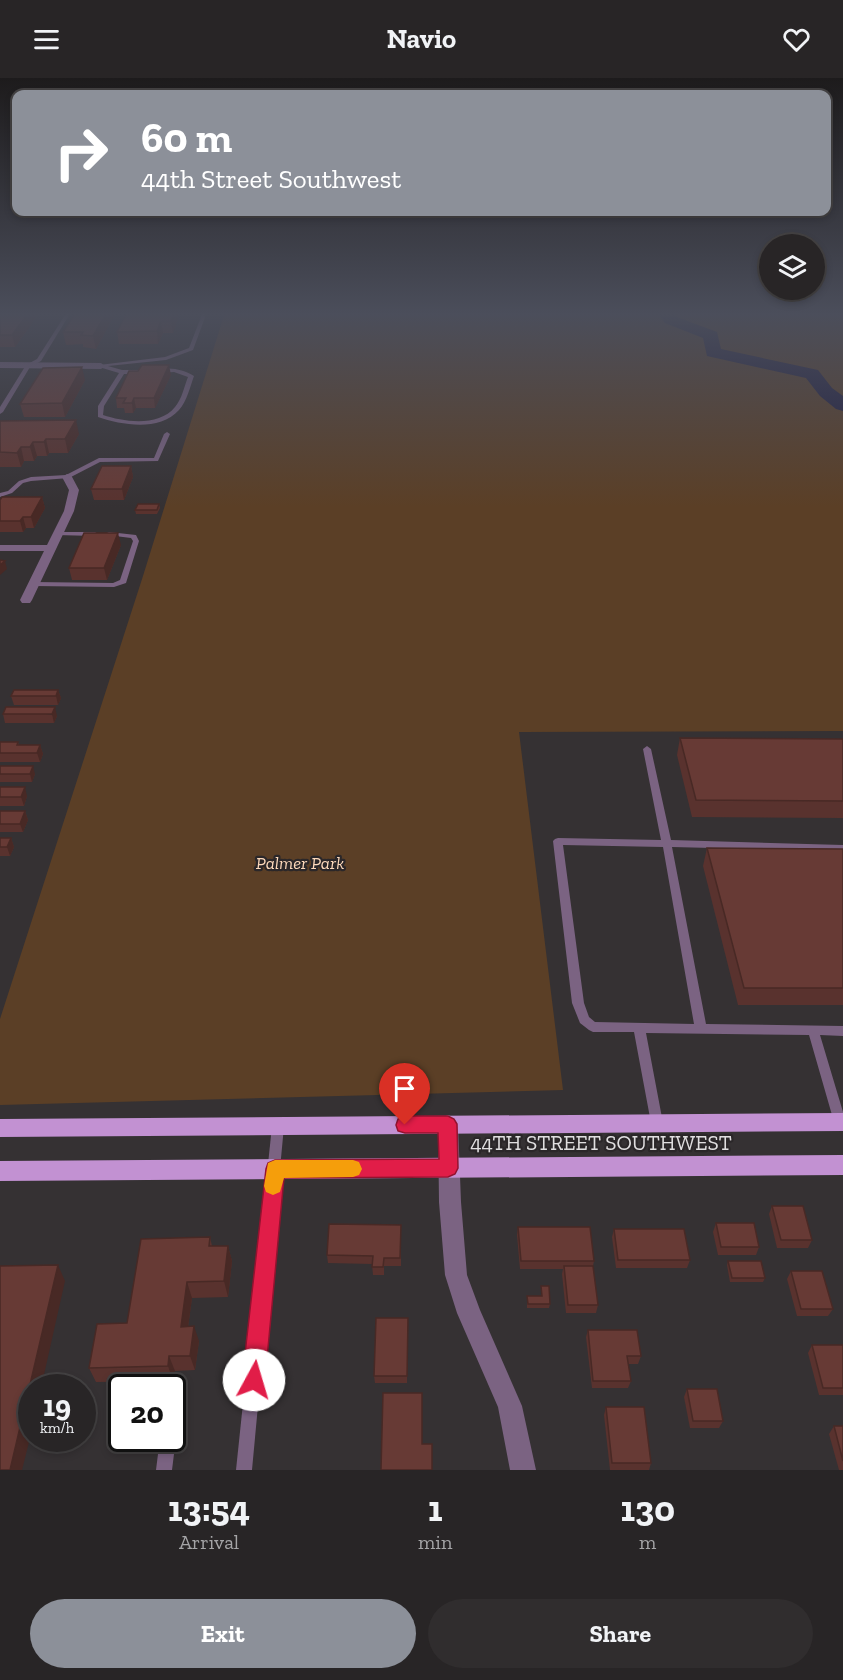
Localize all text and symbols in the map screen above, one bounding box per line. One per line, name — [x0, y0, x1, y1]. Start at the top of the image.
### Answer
icon: menu — [30, 23, 63, 56]
text: Navio — [387, 23, 456, 55]
icon: heart — [780, 23, 813, 56]
text: 60 m — [141, 112, 232, 163]
icon: right — [42, 114, 120, 192]
text: 44th Street Southwest — [141, 163, 401, 195]
map controls — [759, 234, 825, 300]
button: layers — [759, 234, 825, 300]
park label: Palmer Park — [256, 852, 344, 874]
pin — [379, 1063, 430, 1125]
icon: arrive — [388, 1072, 421, 1105]
street label: 44TH STREET SOUTHWEST — [470, 1130, 732, 1155]
position arrow — [222, 1348, 286, 1412]
speed limit sign: 20 — [108, 1374, 186, 1452]
text: 19 — [43, 1388, 71, 1424]
text: km/h — [40, 1419, 74, 1437]
text: 13:54 — [168, 1487, 250, 1530]
text: 1 — [428, 1487, 443, 1530]
text: 130 — [620, 1487, 675, 1530]
text: Arrival — [179, 1530, 239, 1554]
text: min — [418, 1530, 452, 1554]
text: m — [639, 1530, 656, 1554]
button: Exit — [30, 1599, 416, 1668]
button: Share — [428, 1599, 813, 1668]

